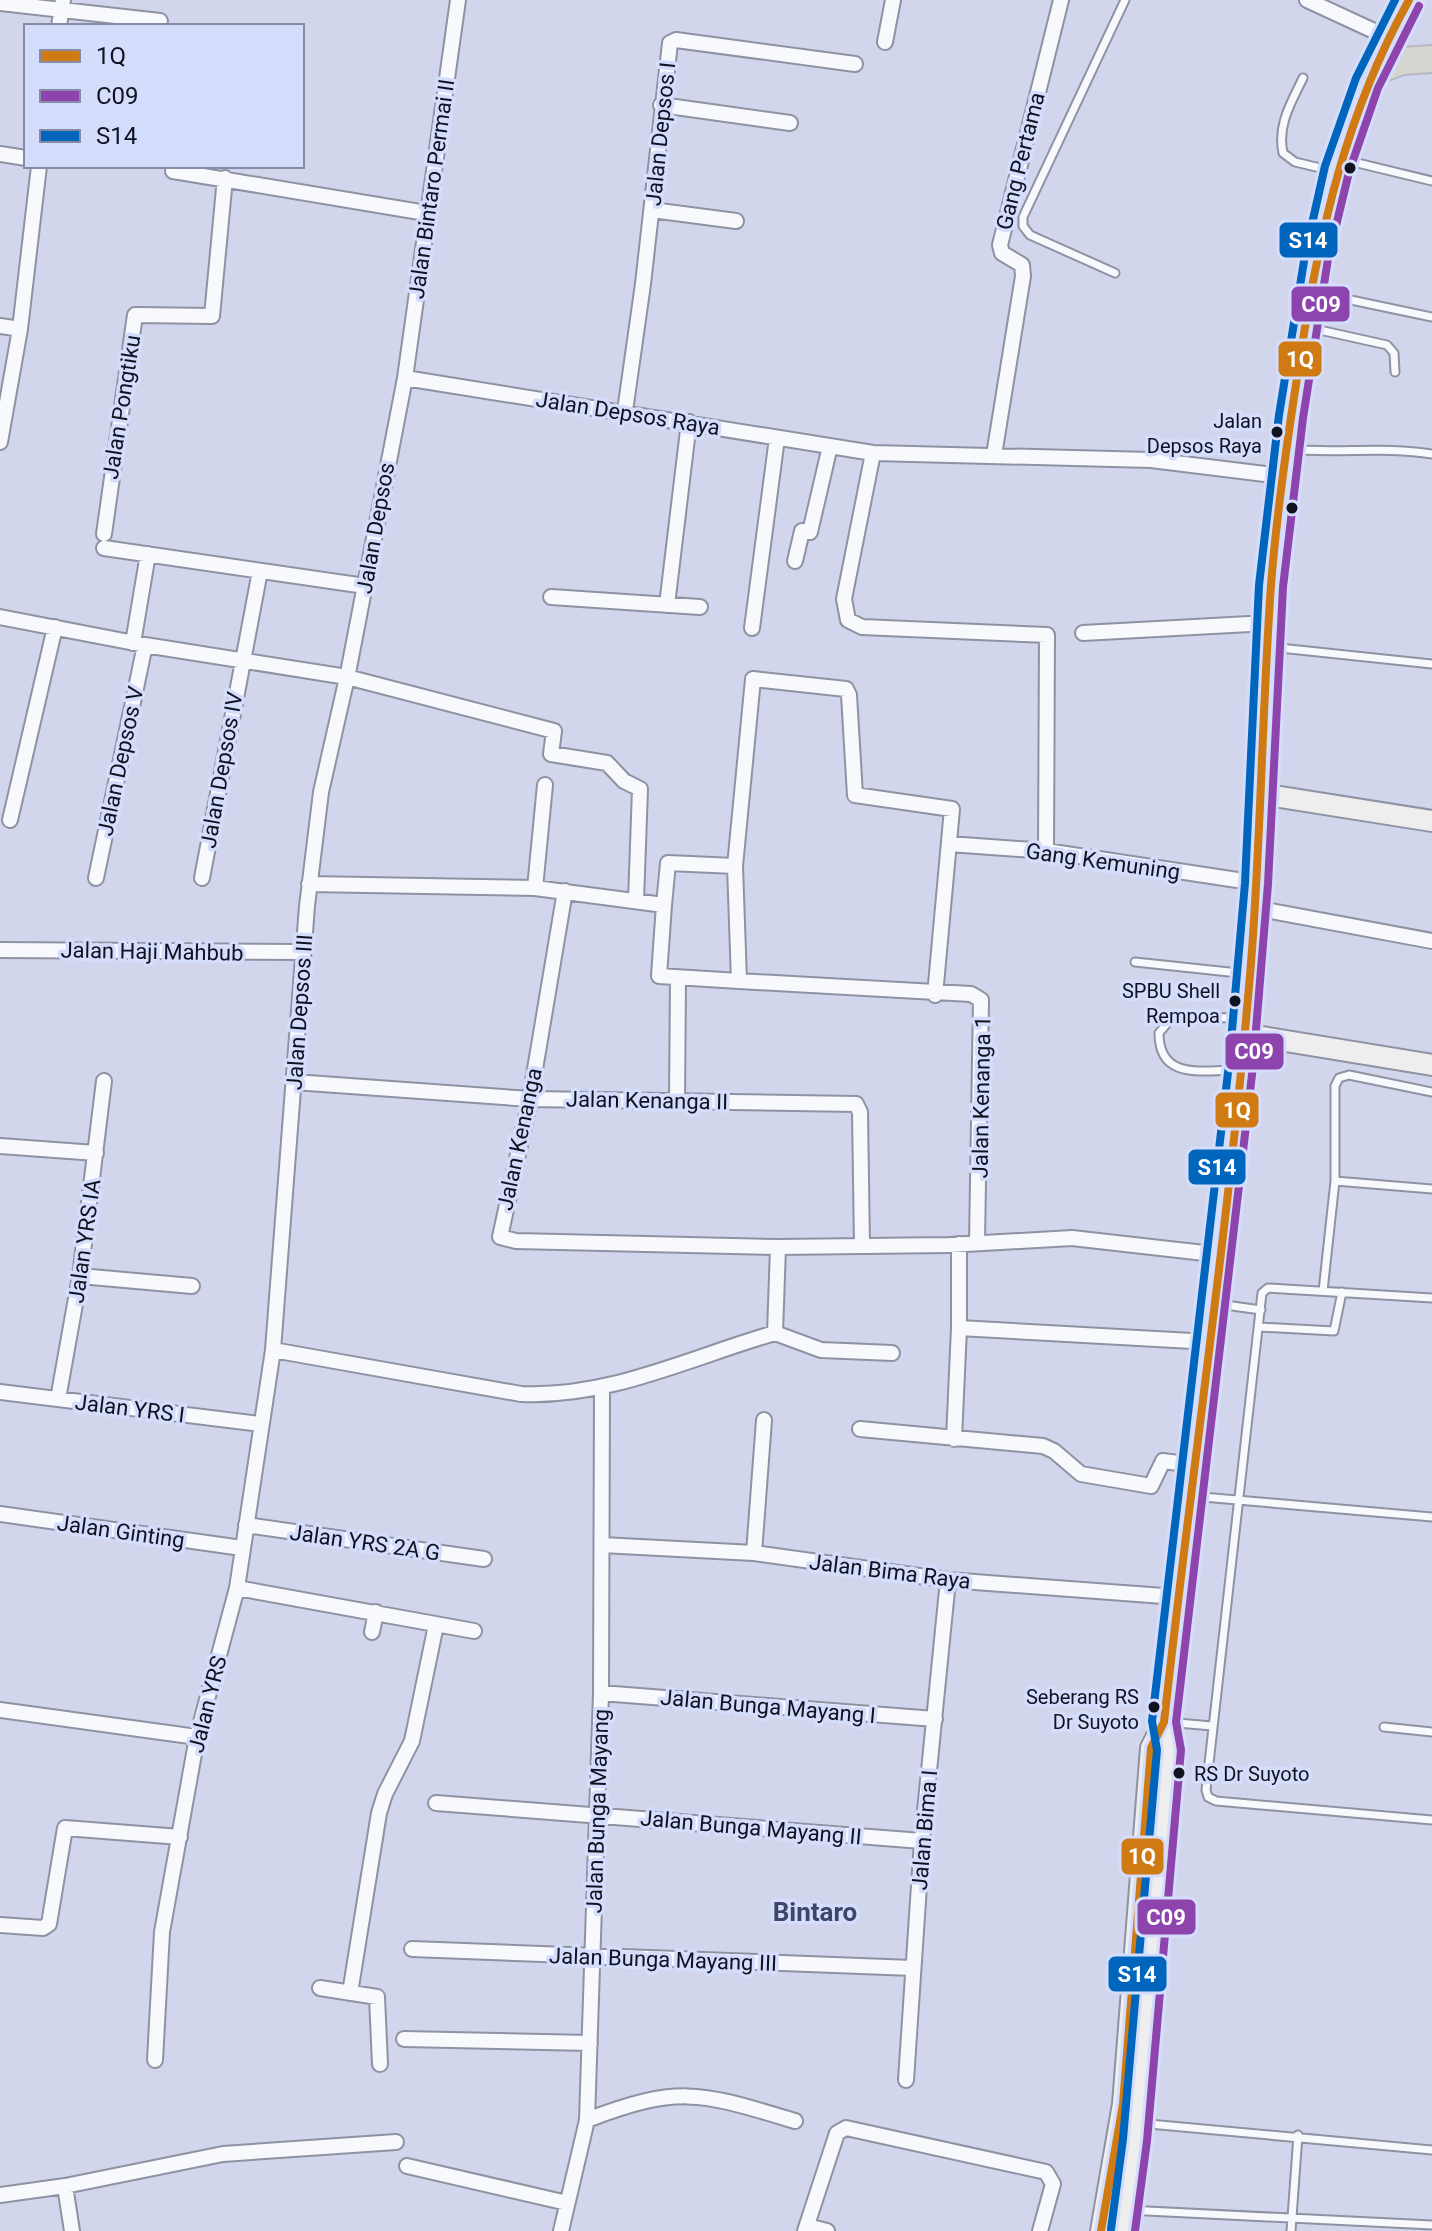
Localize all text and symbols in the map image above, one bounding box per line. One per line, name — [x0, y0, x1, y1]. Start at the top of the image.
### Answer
legend — [24, 24, 304, 168]
text: 1Q — [96, 42, 126, 70]
street label: Jalan Depsos I — [641, 61, 680, 207]
street label: Jalan Bintaro Permai II — [404, 78, 459, 301]
text: C09 — [96, 82, 139, 110]
street label: Gang Pertama — [991, 90, 1050, 232]
text: S14 — [96, 122, 137, 150]
unlabelled marker — [1342, 160, 1358, 176]
line badge: S14 — [1278, 221, 1339, 259]
text: S14 — [1289, 228, 1328, 253]
line badge: C09 — [1290, 285, 1351, 323]
text: C09 — [1301, 292, 1341, 317]
street label: Jalan Pongtiku — [98, 333, 145, 481]
line badge: 1Q — [1277, 340, 1323, 378]
text: 1Q — [1286, 347, 1314, 372]
street label: Jalan Depsos Raya — [534, 387, 722, 440]
place label: Jalan Depsos Raya — [1147, 409, 1262, 458]
marker: Jalan Depsos Raya — [1269, 424, 1285, 440]
street label: Jalan Depsos — [352, 461, 399, 596]
unlabelled marker — [1284, 500, 1300, 516]
street label: Jalan Depsos V — [92, 684, 149, 838]
street label: Jalan Depsos IV — [195, 690, 248, 850]
street label: Gang Kemuning — [1024, 838, 1182, 885]
street label: Jalan Depsos III — [282, 933, 317, 1091]
street label: Jalan Haji Mahbub — [60, 937, 244, 966]
place label: SPBU Shell Rempoa — [1122, 979, 1220, 1028]
marker: SPBU Shell Rempoa — [1227, 993, 1243, 1009]
street label: Jalan Kenanga 1 — [968, 1015, 995, 1179]
line badge: C09 — [1224, 1032, 1285, 1071]
text: C09 — [1234, 1039, 1274, 1064]
street label: Jalan Kenanga — [492, 1066, 547, 1213]
street label: Jalan Kenanga II — [566, 1087, 728, 1114]
line badge: 1Q — [1214, 1091, 1260, 1129]
text: 1Q — [1223, 1098, 1251, 1123]
line badge: S14 — [1187, 1148, 1247, 1186]
text: S14 — [1198, 1155, 1237, 1180]
street label: Jalan YRS IA — [63, 1177, 106, 1305]
street label: Jalan YRS I — [74, 1389, 186, 1428]
street label: Jalan Ginting — [56, 1510, 186, 1553]
street label: Jalan YRS 2A G — [288, 1520, 442, 1565]
street label: Jalan Bima Raya — [808, 1549, 972, 1594]
street label: Jalan YRS — [183, 1653, 232, 1755]
street label: Jalan Bunga Mayang I — [659, 1685, 877, 1728]
place label: Seberang RS Dr Suyoto — [1026, 1685, 1139, 1734]
marker: Seberang RS Dr Suyoto — [1146, 1699, 1162, 1715]
street label: Jalan Bunga Mayang — [581, 1708, 614, 1914]
place label: RS Dr Suyoto — [1194, 1762, 1309, 1786]
marker: RS Dr Suyoto — [1171, 1765, 1187, 1781]
street label: Jalan Bima I — [907, 1769, 942, 1891]
street label: Jalan Bunga Mayang II — [639, 1805, 863, 1850]
line badge: 1Q — [1120, 1837, 1165, 1876]
text: 1Q — [1128, 1844, 1156, 1869]
district label: Bintaro — [773, 1897, 857, 1927]
line badge: C09 — [1136, 1898, 1197, 1936]
text: C09 — [1146, 1905, 1186, 1930]
street label: Jalan Bunga Mayang III — [549, 1943, 777, 1976]
line badge: S14 — [1107, 1955, 1168, 1993]
text: S14 — [1118, 1962, 1157, 1987]

